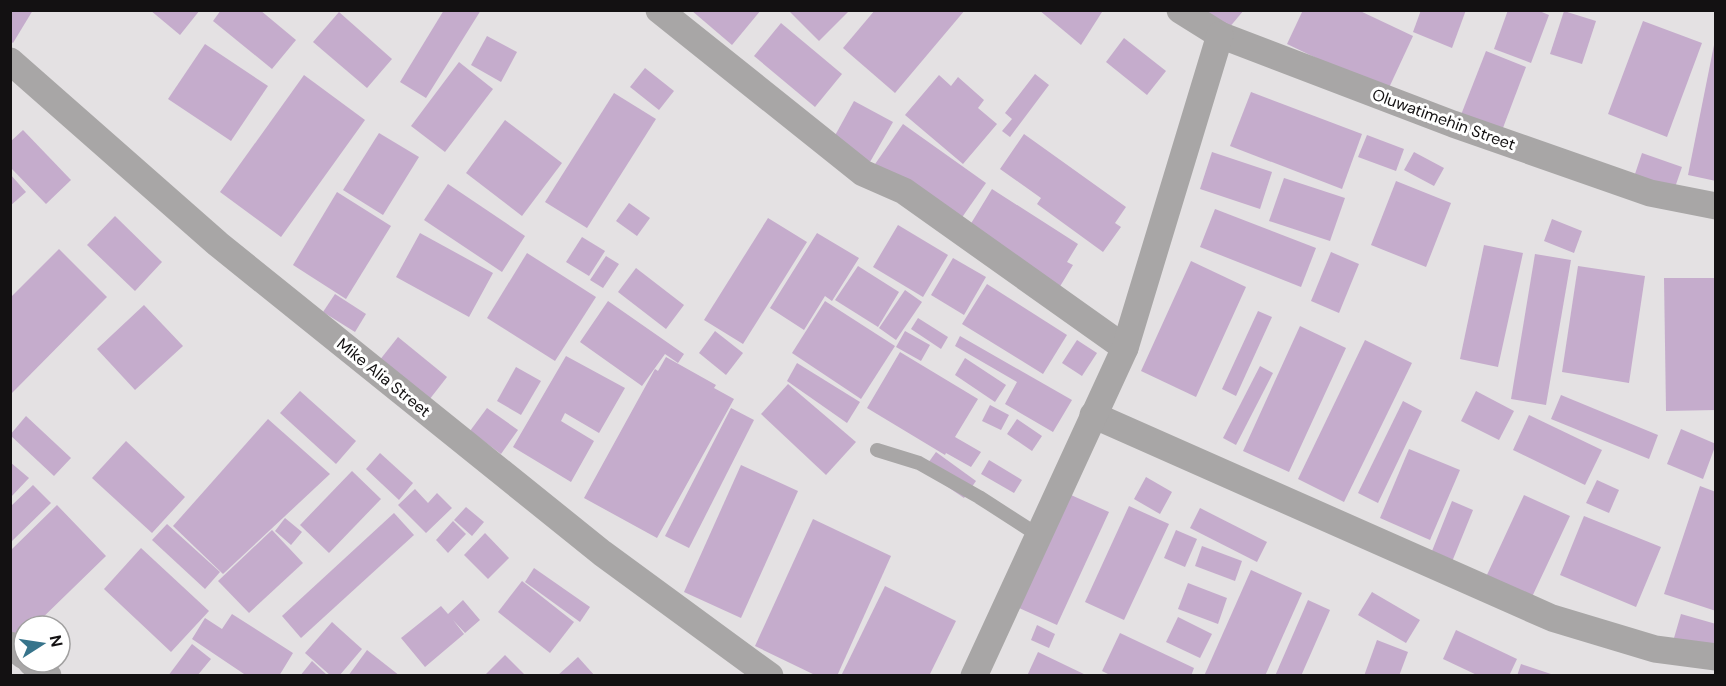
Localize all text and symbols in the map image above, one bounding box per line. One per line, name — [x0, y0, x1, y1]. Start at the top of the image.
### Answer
street label: Oluwatimehin Street — [1369, 84, 1518, 155]
street label: Mike Alia Street — [333, 333, 435, 422]
north arrow — [12, 614, 72, 674]
text: N — [45, 633, 68, 649]

